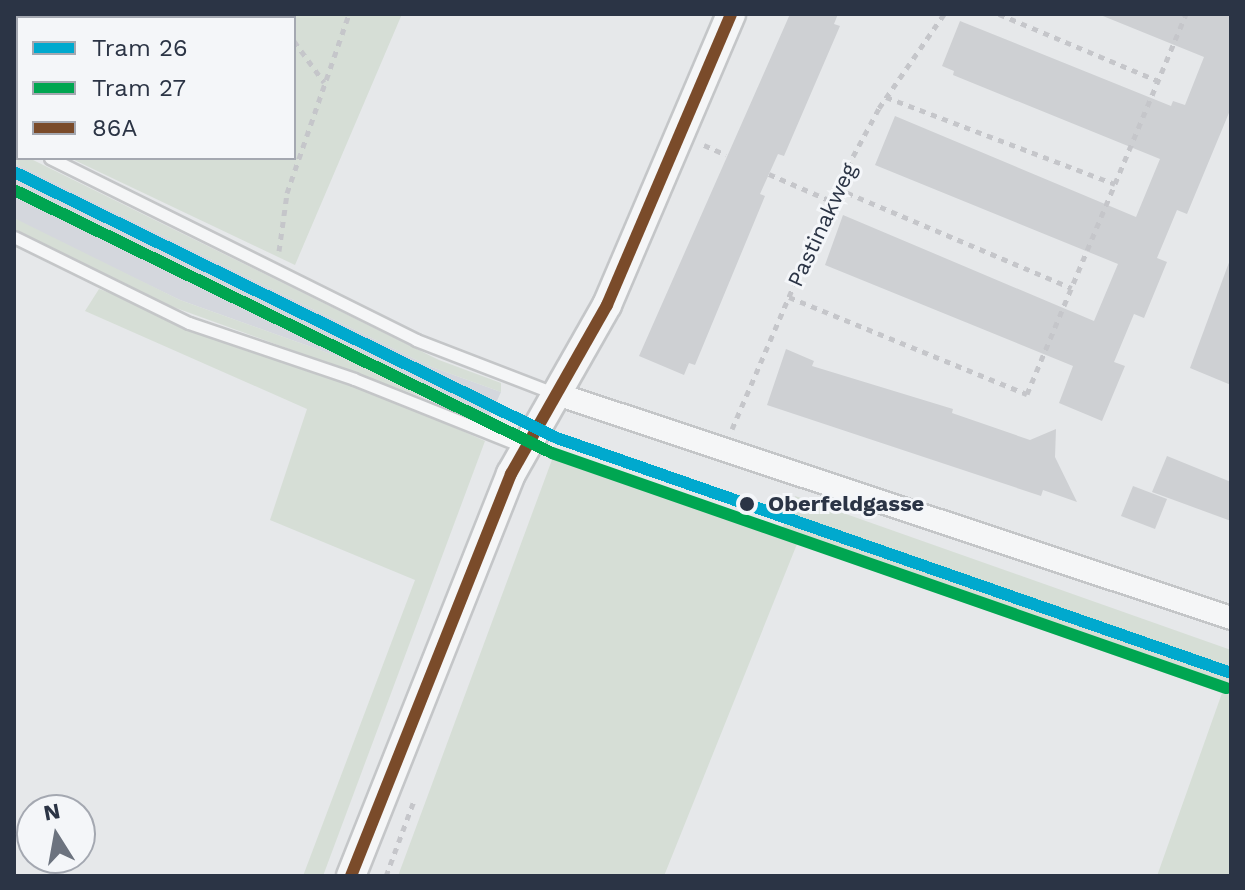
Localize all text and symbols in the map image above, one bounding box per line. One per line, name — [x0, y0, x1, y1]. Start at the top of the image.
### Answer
legend — [16, 16, 296, 160]
text: Tram 26 — [92, 34, 188, 62]
text: Tram 27 — [92, 74, 186, 102]
text: 86A — [92, 114, 137, 142]
street label: Pastinakweg — [782, 159, 862, 291]
marker: Oberfeldgasse — [733, 490, 761, 518]
place label: Oberfeldgasse — [768, 491, 924, 517]
north arrow — [16, 794, 96, 874]
text: N — [41, 798, 62, 826]

